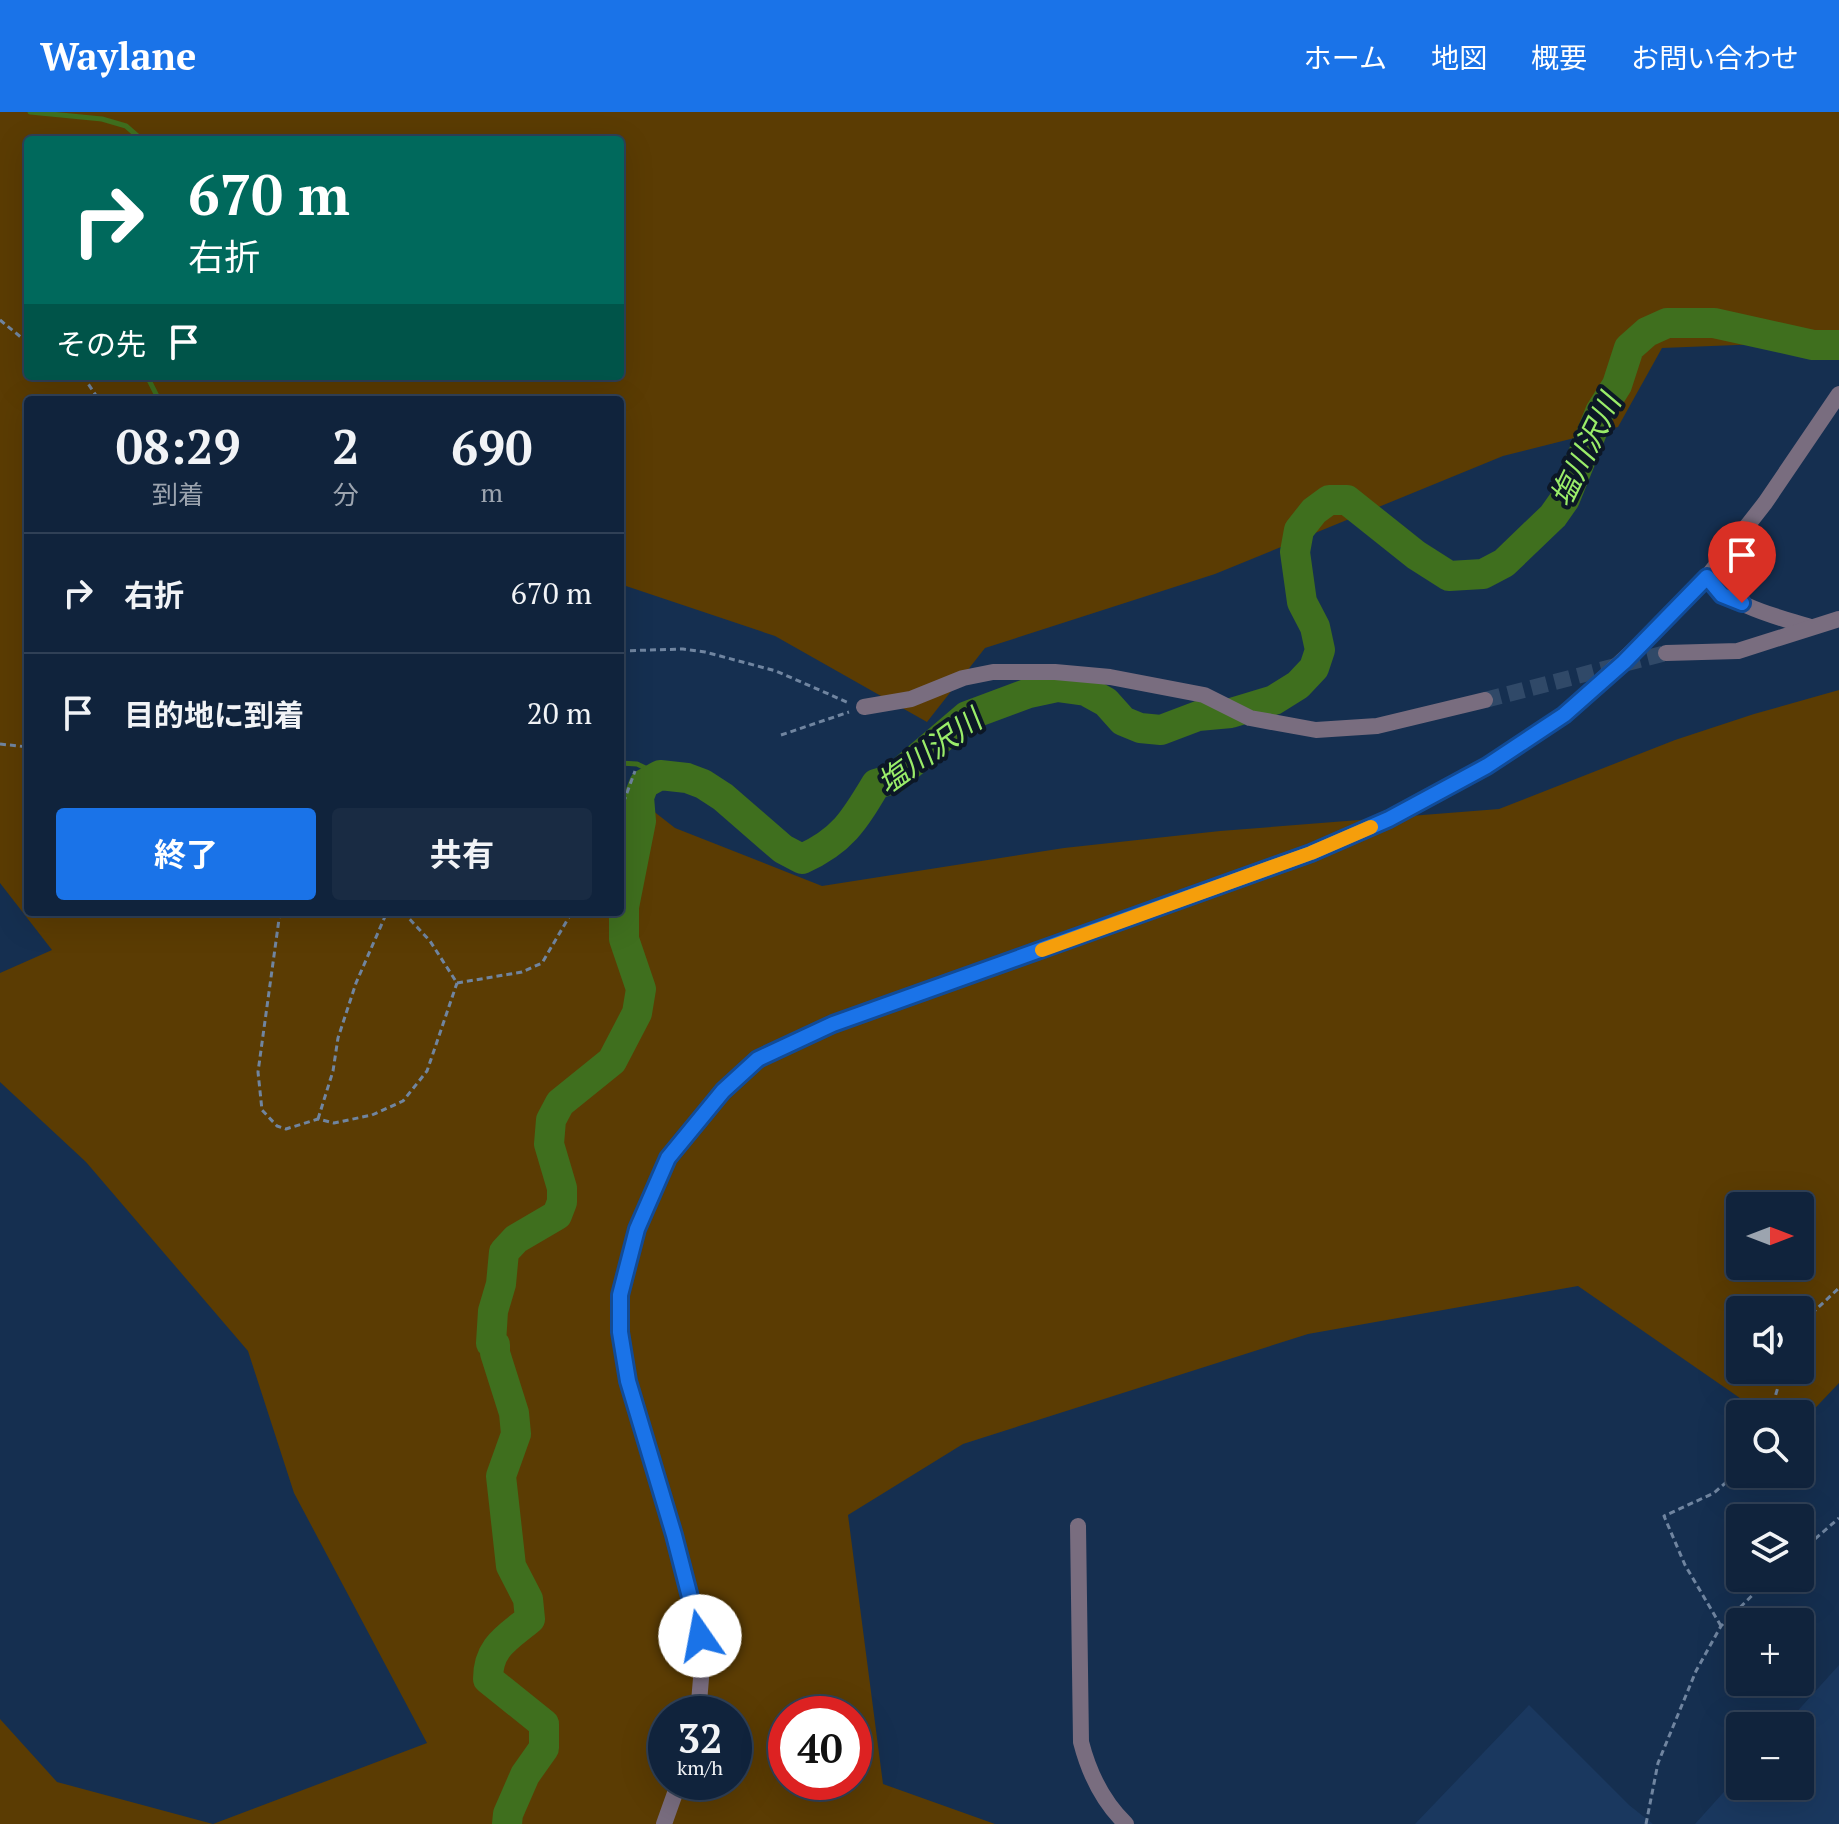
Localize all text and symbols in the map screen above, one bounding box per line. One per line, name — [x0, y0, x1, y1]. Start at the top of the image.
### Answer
text: Waylane — [40, 31, 197, 81]
text: ホーム — [1304, 39, 1387, 76]
text: 地図 — [1431, 39, 1487, 76]
text: 概要 — [1531, 39, 1587, 76]
text: お問い合わせ — [1631, 39, 1799, 76]
text: 670 m — [188, 157, 350, 231]
icon: right — [56, 168, 160, 272]
text: 右折 — [188, 233, 260, 280]
icon: arrive — [162, 320, 206, 364]
text: その先 — [56, 324, 146, 364]
water label: 塩川沢川 — [1541, 385, 1631, 513]
text: 08:29 — [116, 414, 241, 478]
text: 2 — [332, 414, 359, 478]
text: 690 — [451, 415, 532, 479]
text: m — [480, 475, 503, 509]
text: 到着 — [152, 477, 204, 511]
text: 分 — [333, 477, 359, 511]
pin — [1708, 521, 1776, 603]
icon: arrive — [1720, 533, 1764, 577]
icon: right — [56, 571, 100, 615]
text: 670 m — [511, 573, 592, 613]
text: 右折 — [124, 575, 184, 615]
icon: arrive — [56, 691, 100, 735]
text: 20 m — [527, 693, 592, 733]
text: 目的地に到着 — [124, 695, 304, 735]
water label: 塩川沢川 — [869, 698, 992, 802]
button: 終了 — [56, 808, 316, 900]
button: 共有 — [332, 808, 592, 900]
north arrow — [1726, 1192, 1814, 1280]
map controls — [1726, 1192, 1814, 1800]
button: sound — [1726, 1296, 1814, 1384]
button: search — [1726, 1400, 1814, 1488]
button: layers — [1726, 1504, 1814, 1592]
position arrow — [658, 1594, 742, 1678]
button: + — [1726, 1608, 1814, 1696]
speed limit sign: 40 — [768, 1696, 872, 1800]
text: 32 — [677, 1711, 723, 1764]
button: − — [1726, 1712, 1814, 1800]
text: km/h — [677, 1754, 723, 1781]

